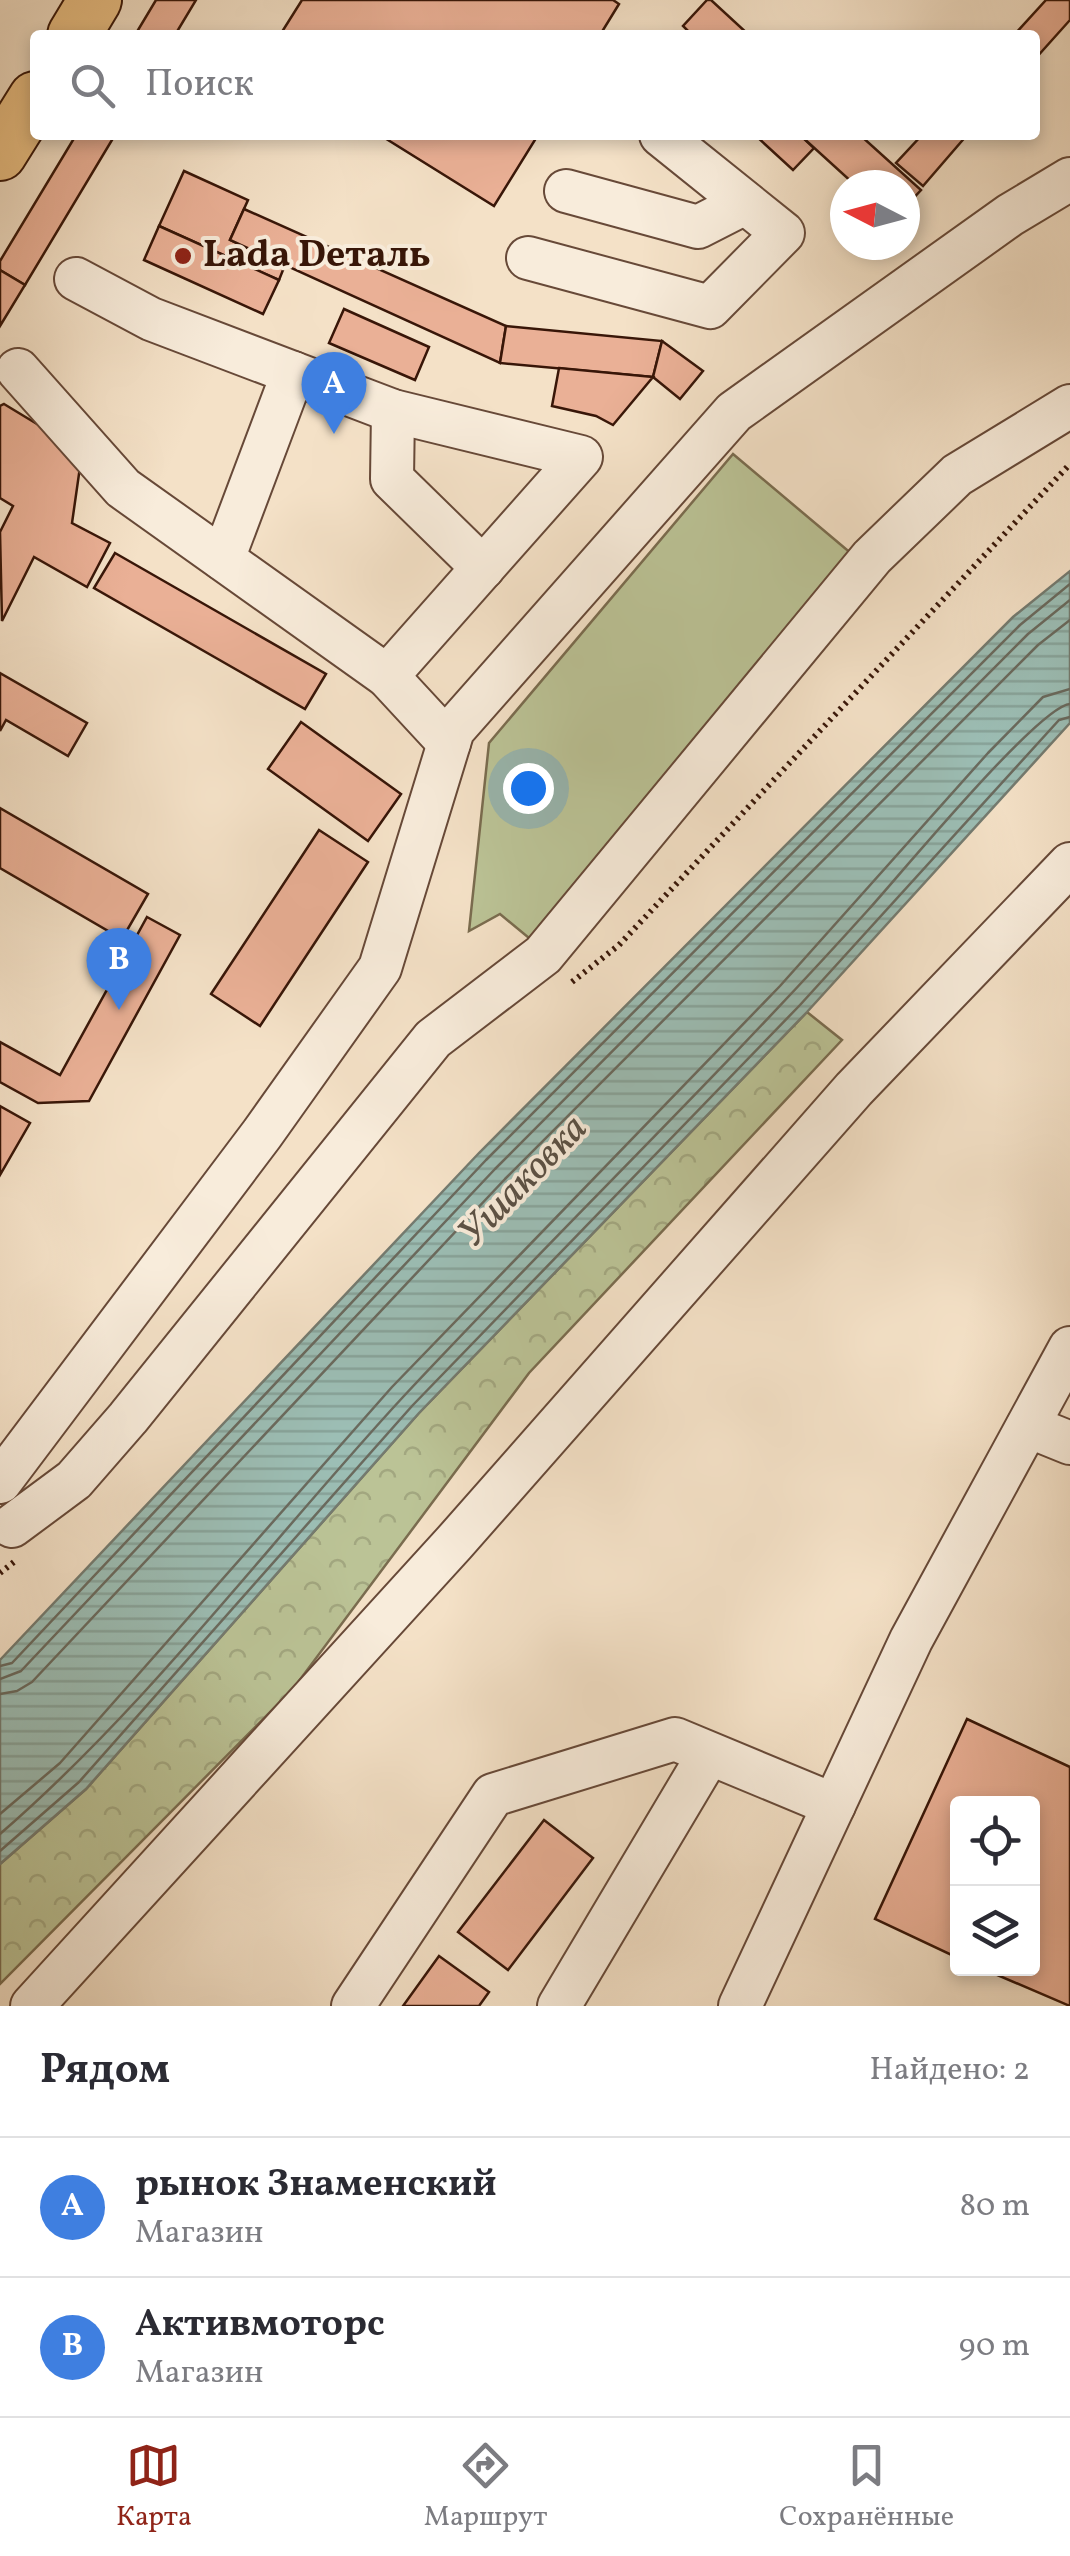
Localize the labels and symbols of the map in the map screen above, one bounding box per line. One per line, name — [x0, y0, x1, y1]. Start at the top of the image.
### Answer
north arrow — [830, 170, 920, 260]
place label: Lada Dеталь — [203, 230, 431, 283]
marker: Lada Dеталь — [172, 245, 194, 267]
pin: A — [302, 352, 366, 434]
your location — [503, 763, 554, 814]
pin: B — [86, 928, 152, 1010]
water label: Ушаковка — [446, 1103, 602, 1261]

